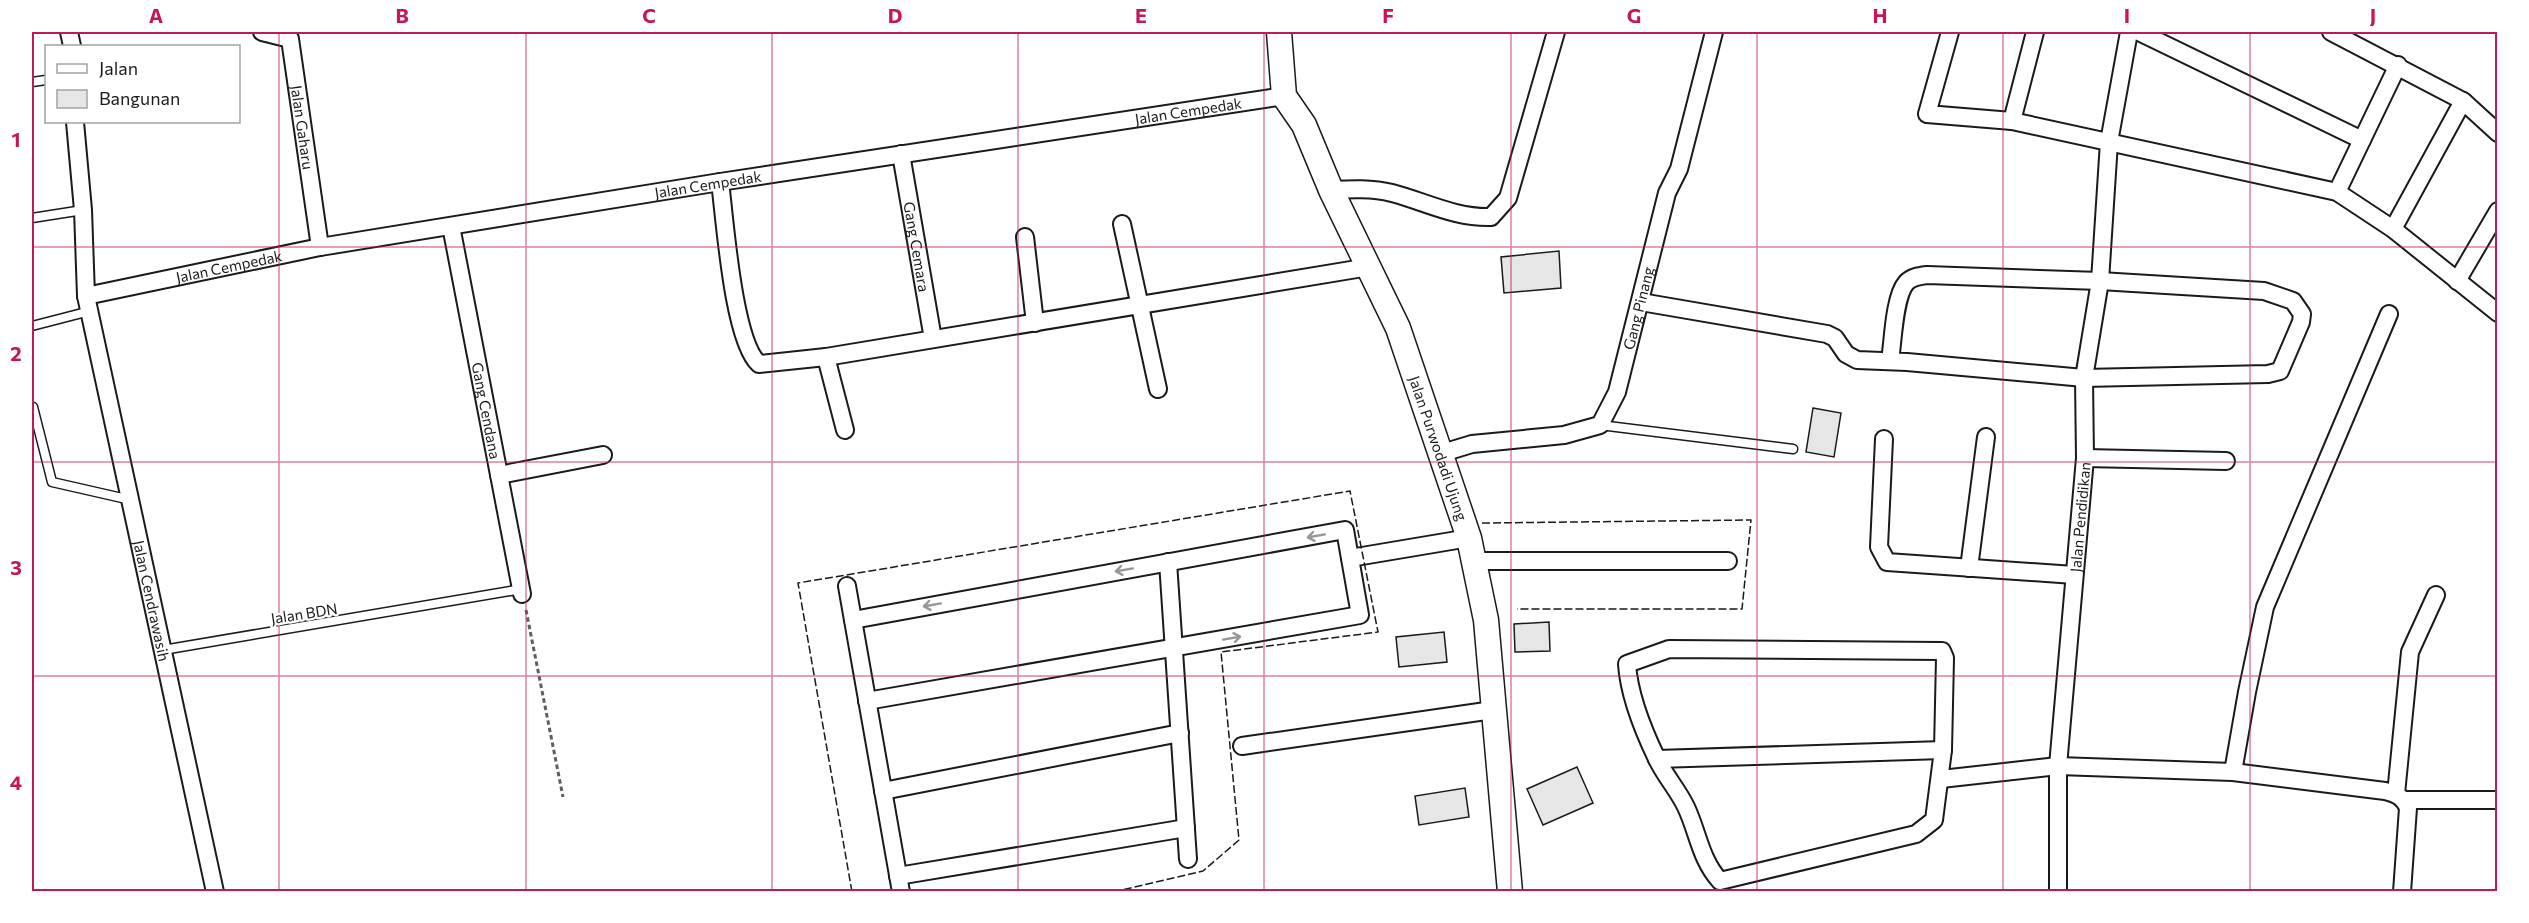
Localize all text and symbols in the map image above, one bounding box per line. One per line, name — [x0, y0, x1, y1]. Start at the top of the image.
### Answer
text: A — [149, 3, 163, 27]
text: B — [395, 3, 409, 27]
text: C — [642, 3, 656, 27]
text: D — [888, 3, 902, 27]
text: E — [1135, 3, 1147, 27]
text: F — [1382, 3, 1394, 27]
text: G — [1627, 3, 1641, 27]
text: H — [1873, 3, 1888, 27]
text: I — [2124, 3, 2130, 27]
text: J — [2370, 3, 2376, 27]
legend — [45, 45, 240, 123]
text: Jalan — [99, 57, 138, 79]
street label: Jalan Gaharu — [288, 84, 318, 171]
text: Bangunan — [99, 87, 180, 109]
street label: Jalan Cempedak — [1133, 94, 1243, 128]
text: 1 — [11, 127, 21, 151]
street label: Jalan Cempedak — [653, 167, 763, 202]
street label: Gang Cemara — [900, 200, 934, 293]
street label: Jalan Cempedak — [174, 246, 284, 286]
street label: Gang Pinang — [1619, 265, 1657, 351]
text: 2 — [10, 341, 22, 365]
street label: Gang Cendana — [468, 361, 505, 461]
street label: Jalan Purwodadi Ujung — [1406, 373, 1471, 523]
street label: Jalan Pendidikan — [2066, 461, 2094, 573]
one-way arrow — [1306, 531, 1326, 542]
street label: Jalan Cendrawasih — [130, 538, 174, 663]
text: 3 — [10, 555, 22, 579]
one-way arrow — [1114, 565, 1134, 576]
street label: Jalan BDN — [269, 599, 339, 627]
one-way arrow — [922, 600, 942, 611]
one-way arrow — [1221, 632, 1241, 643]
text: 4 — [10, 770, 22, 794]

